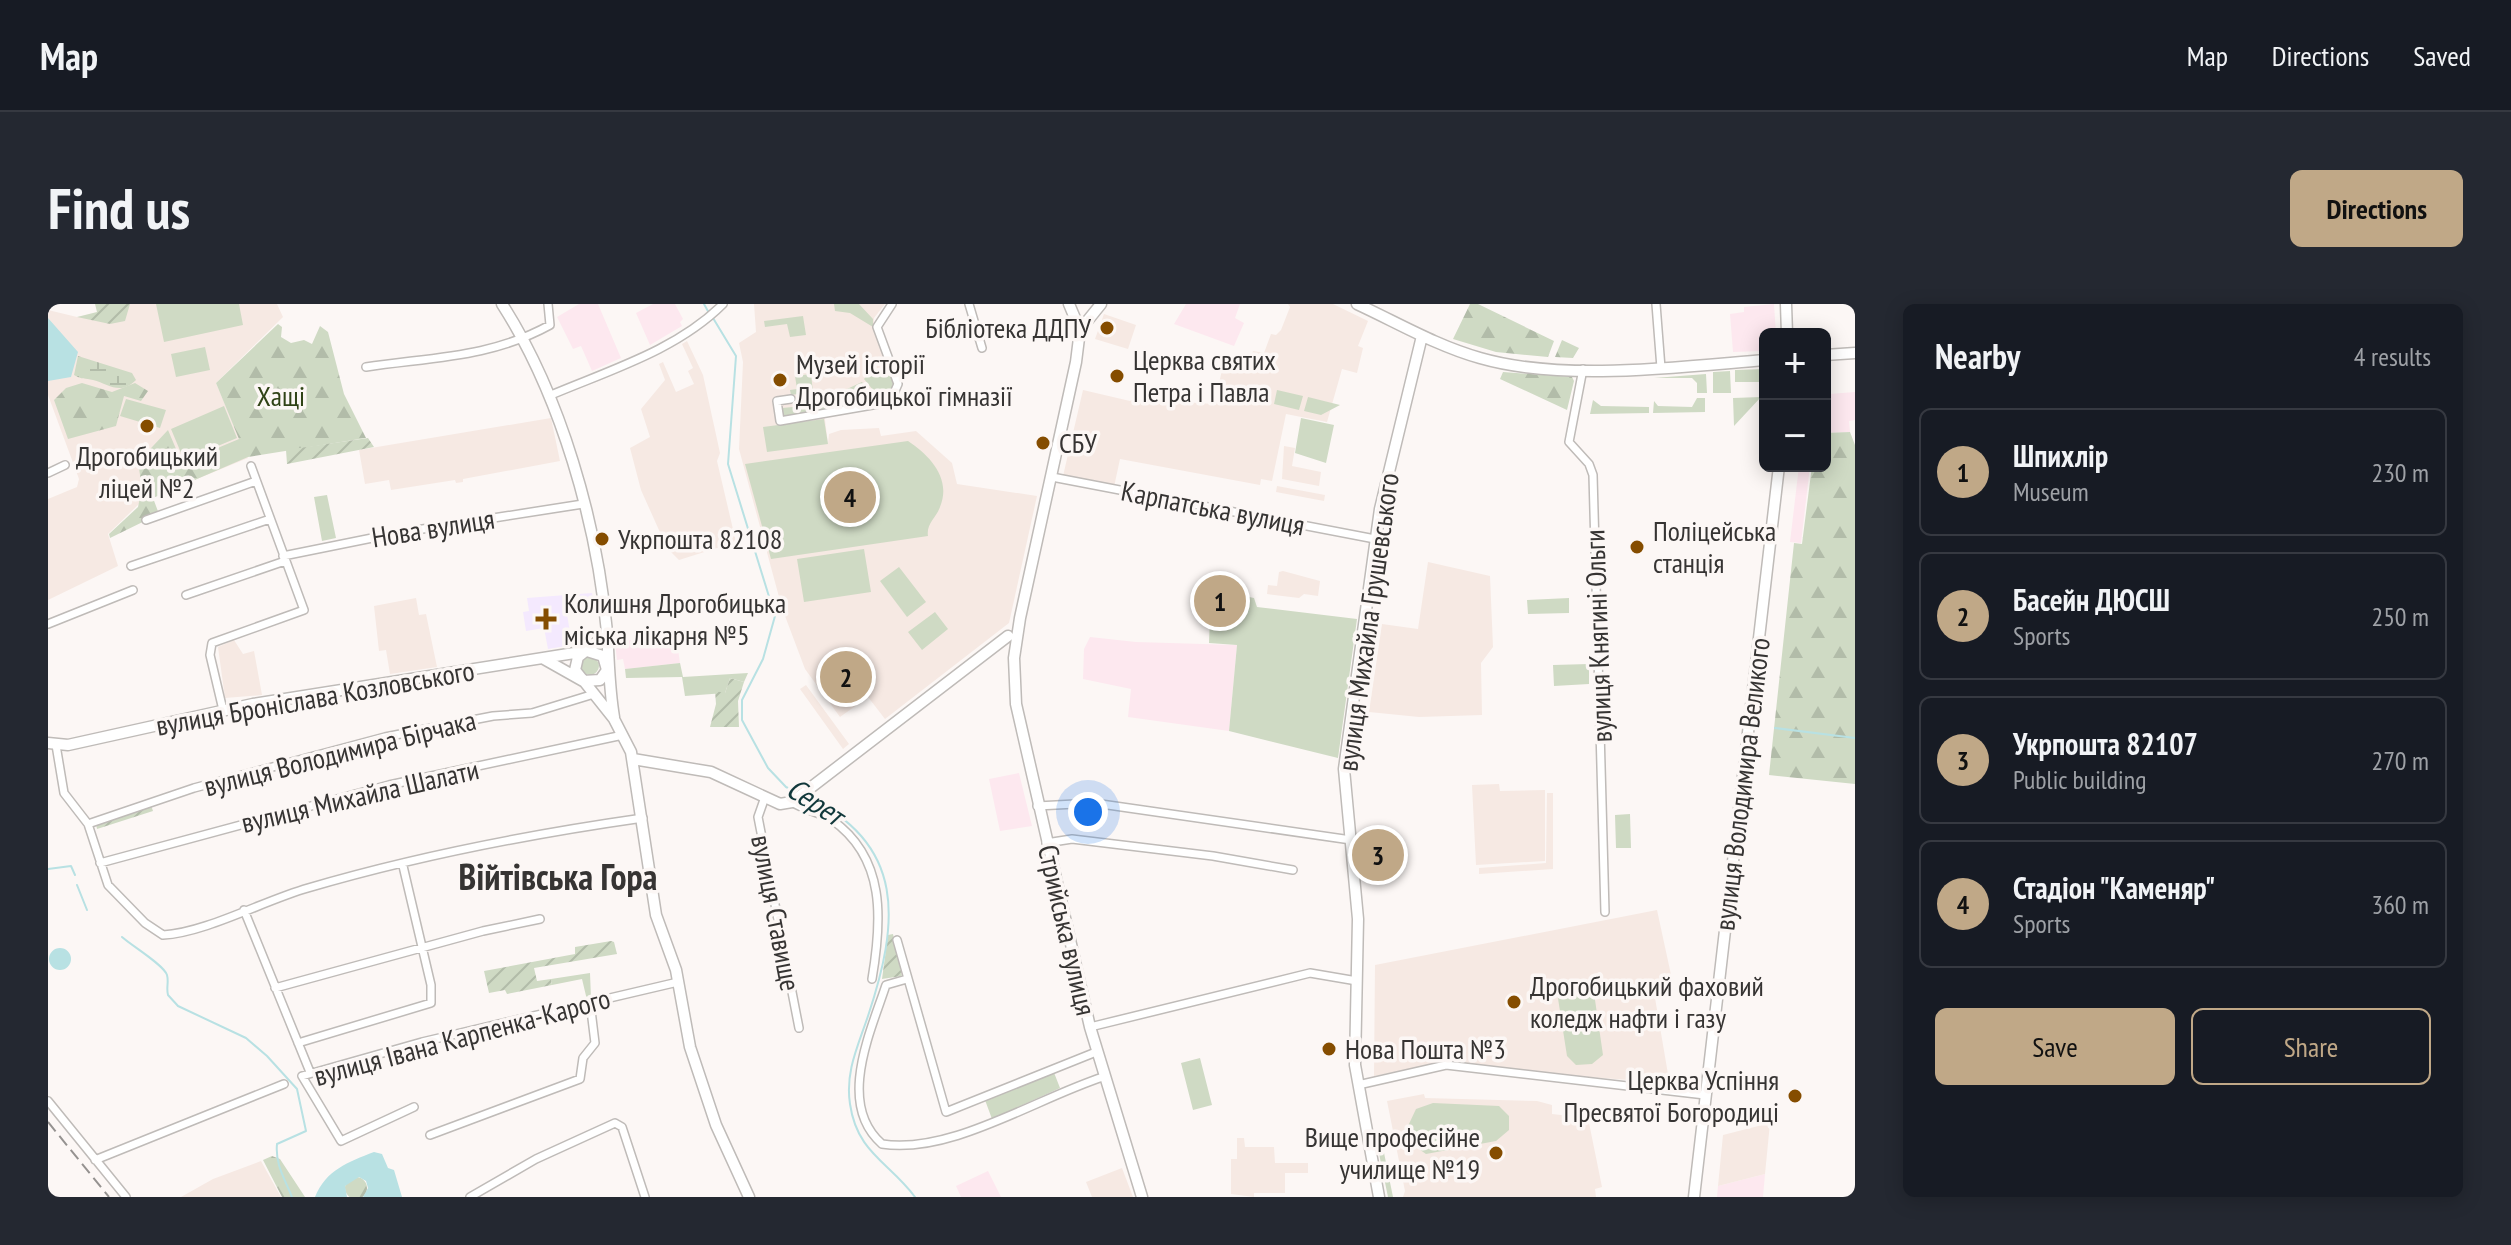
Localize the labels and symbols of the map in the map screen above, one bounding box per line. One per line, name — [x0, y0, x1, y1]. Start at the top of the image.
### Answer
place label: Бібліотека ДДПУ — [925, 309, 1091, 346]
marker: Бібліотека ДДПУ — [1098, 319, 1116, 337]
place label: Церква святих Петра і Павла — [1133, 341, 1276, 410]
place label: Музей історії Дрогобицької гімназії — [796, 345, 1013, 414]
marker: Церква святих Петра і Павла — [1108, 367, 1126, 385]
marker: Музей історії Дрогобицької гімназії — [771, 371, 789, 389]
park label: Хащі — [257, 377, 305, 414]
marker: Дрогобицький ліцей №2 — [138, 417, 156, 435]
place label: СБУ — [1059, 424, 1097, 461]
marker: СБУ — [1034, 434, 1052, 452]
place label: Дрогобицький ліцей №2 — [76, 437, 218, 506]
pin: 4 — [824, 467, 876, 527]
street label: вулиця Михайла Грушевського — [1328, 470, 1407, 773]
street label: Карпатська вулиця — [1118, 472, 1308, 543]
street label: Нова вулиця — [369, 500, 497, 555]
place label: Поліцейська станція — [1653, 512, 1776, 581]
place label: Укрпошта 82108 — [618, 520, 782, 557]
street label: вулиця Княгині Ольги — [1575, 529, 1620, 743]
marker: Укрпошта 82108 — [593, 530, 611, 548]
marker: Поліцейська станція — [1628, 538, 1646, 556]
pin: 1 — [1194, 571, 1246, 631]
place label: Колишня Дрогобицька міська лікарня №5 — [564, 584, 786, 653]
marker: Колишня Дрогобицька міська лікарня №5 — [535, 608, 557, 630]
street label: вулиця Володимира Великого — [1705, 635, 1778, 932]
pin: 2 — [820, 647, 872, 707]
street label: вулиця Броніслава Козловського — [153, 651, 477, 744]
street label: вулиця Володимира Бірчака — [200, 701, 480, 804]
street label: вулиця Михайла Шалати — [238, 750, 482, 841]
water label: Серет — [780, 768, 855, 836]
your location — [1068, 792, 1108, 832]
pin: 3 — [1352, 825, 1404, 885]
street label: вулиця Ставище — [743, 832, 810, 994]
street label: Стрийська вулиця — [1030, 841, 1105, 1019]
district label: Війтівська Гора — [459, 853, 657, 900]
place label: Дрогобицький фаховий коледж нафти і газу — [1530, 967, 1764, 1036]
street label: вулиця Івана Карпенка-Карого — [310, 979, 614, 1094]
marker: Дрогобицький фаховий коледж нафти і газу — [1505, 993, 1523, 1011]
place label: Нова Пошта №3 — [1345, 1030, 1506, 1067]
marker: Нова Пошта №3 — [1320, 1040, 1338, 1058]
place label: Церква Успіння Пресвятої Богородиці — [1564, 1061, 1779, 1130]
marker: Церква Успіння Пресвятої Богородиці — [1786, 1087, 1804, 1105]
place label: Вище професійне училище №19 — [1305, 1118, 1480, 1187]
marker: Вище професійне училище №19 — [1487, 1144, 1505, 1162]

